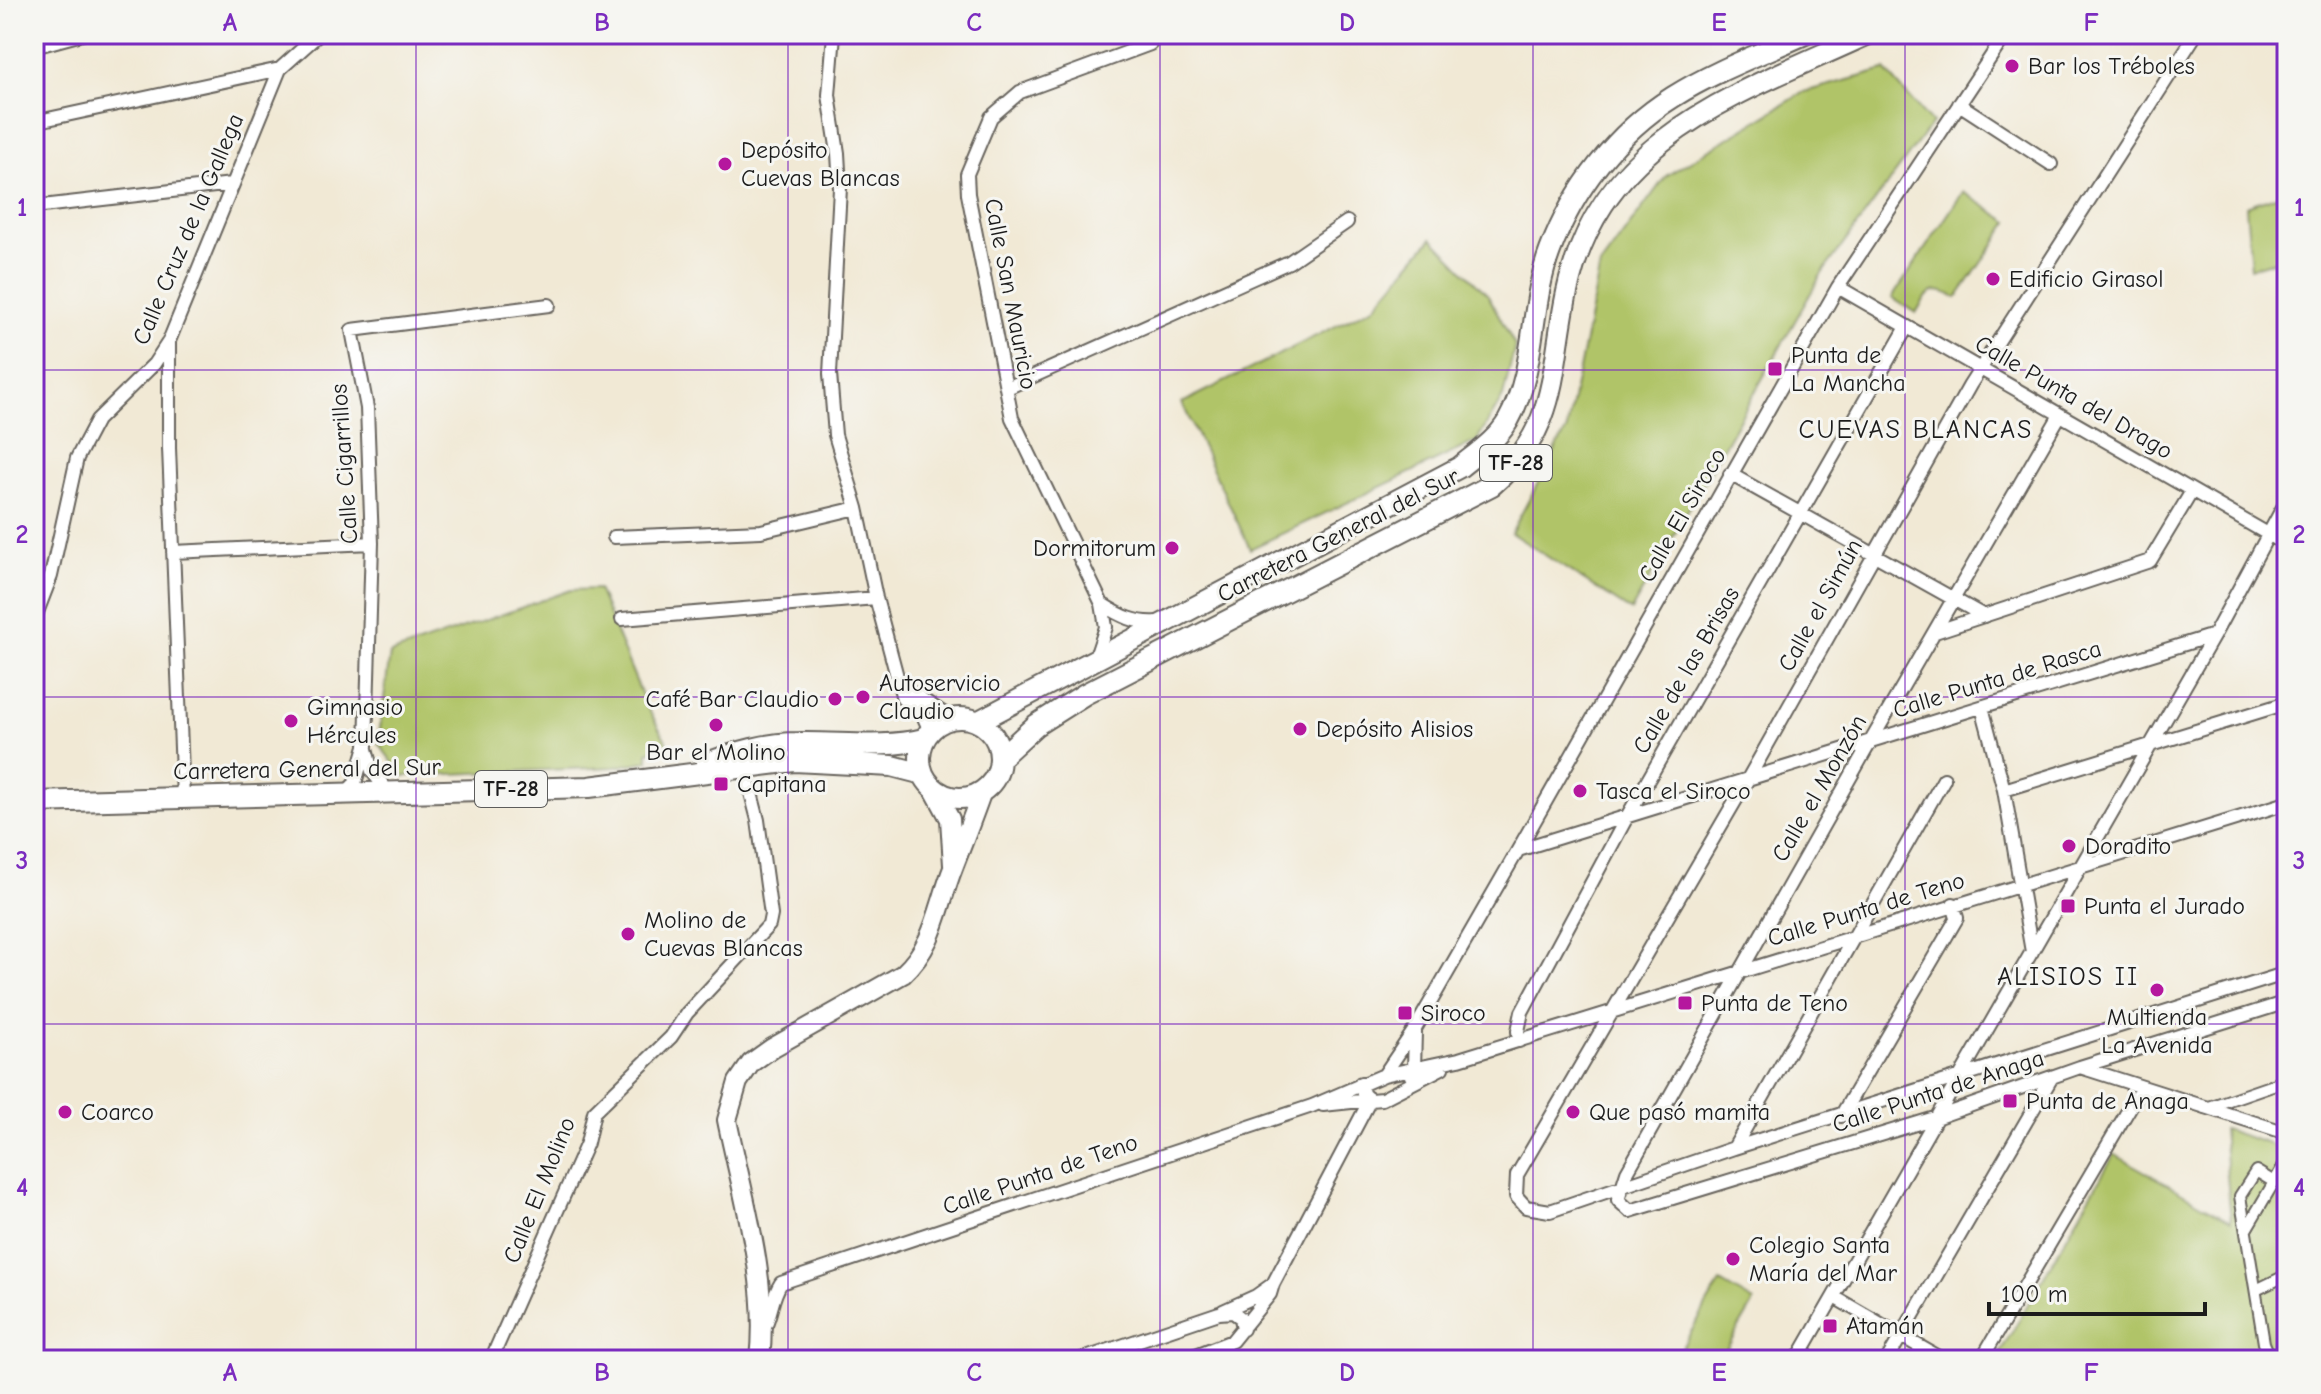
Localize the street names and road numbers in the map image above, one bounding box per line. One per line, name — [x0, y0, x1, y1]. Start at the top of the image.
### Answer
street label: Calle Cruz de la Gallega — [127, 109, 249, 349]
street label: Calle San Mauricio — [979, 196, 1043, 392]
street label: Calle Punta del Drago — [1970, 329, 2178, 465]
street label: Calle Cigarrillos — [324, 383, 364, 545]
street label: Calle El Siroco — [1632, 443, 1732, 587]
road number: TF-28 — [1480, 445, 1552, 481]
street label: Carretera General del Sur — [1212, 462, 1464, 608]
street label: Calle el Simún — [1772, 534, 1868, 676]
street label: Calle de las Brisas — [1627, 581, 1745, 759]
street label: Calle Punta de Rasca — [1890, 634, 2104, 724]
street label: Calle el Monzón — [1766, 710, 1872, 866]
street label: Carretera General del Sur — [173, 753, 442, 785]
road number: TF-28 — [475, 771, 547, 807]
street label: Calle Punta de Teno — [1764, 866, 1968, 952]
street label: Calle Punta de Anaga — [1829, 1044, 2047, 1138]
street label: Calle El Molino — [497, 1113, 581, 1267]
street label: Calle Punta de Teno — [939, 1127, 1141, 1221]

